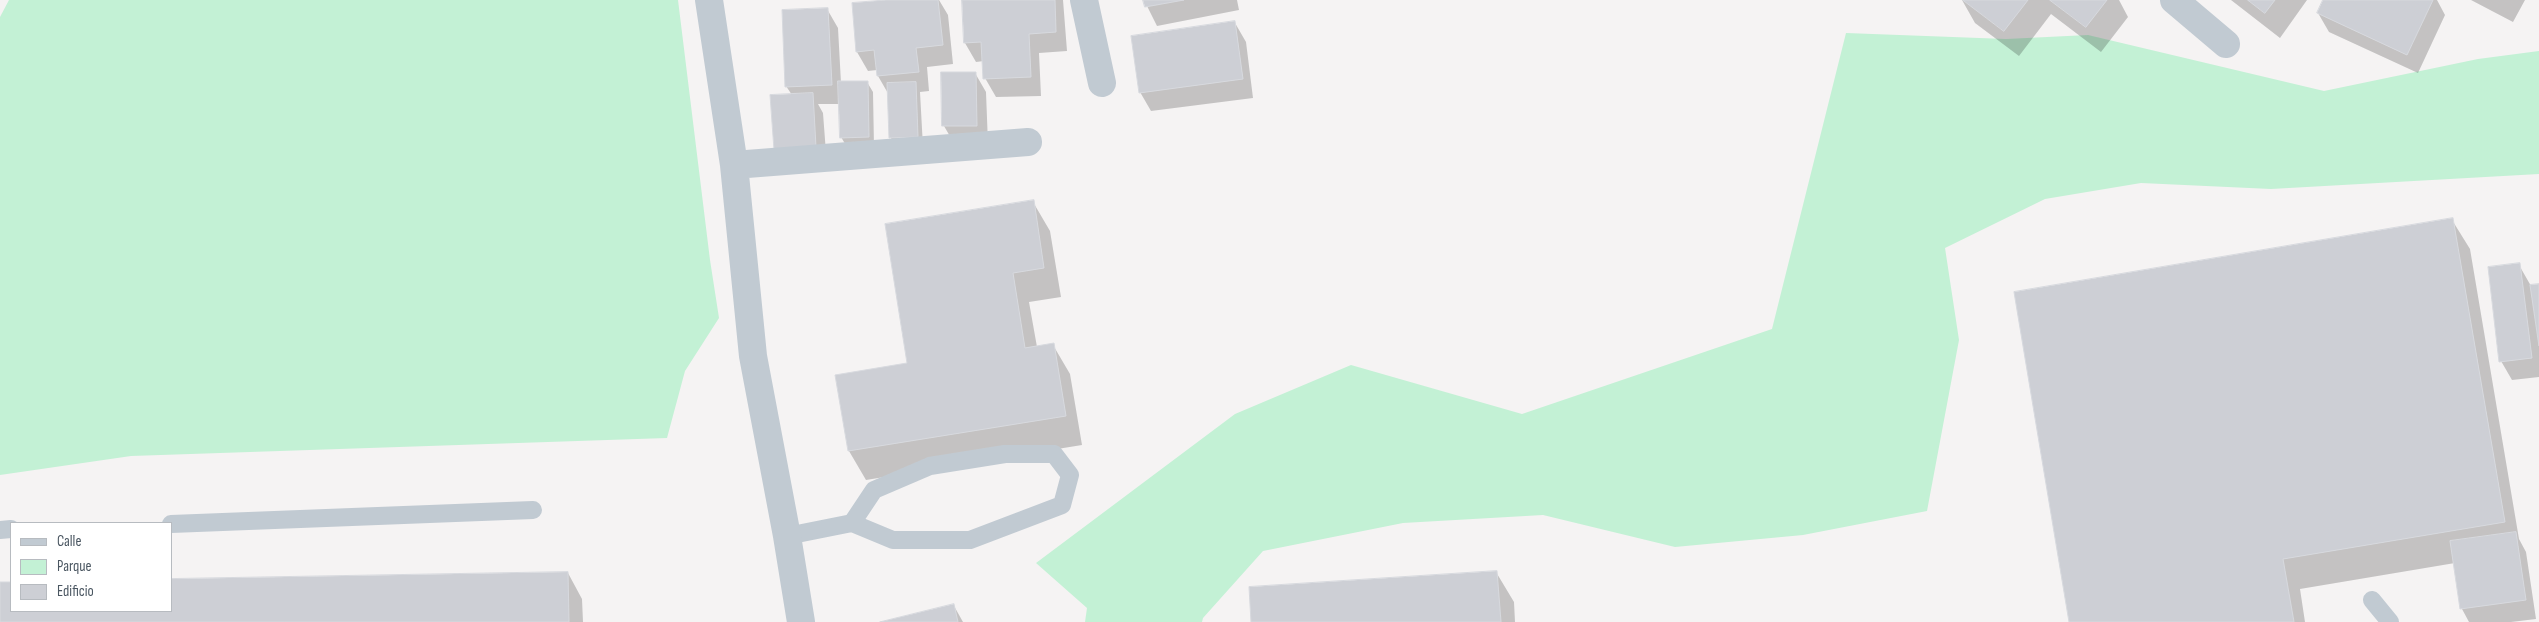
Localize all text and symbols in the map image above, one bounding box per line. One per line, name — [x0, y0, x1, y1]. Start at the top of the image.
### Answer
legend — [10, 522, 172, 612]
text: Calle — [57, 532, 81, 551]
text: Parque — [57, 557, 92, 576]
text: Edificio — [57, 582, 94, 601]

